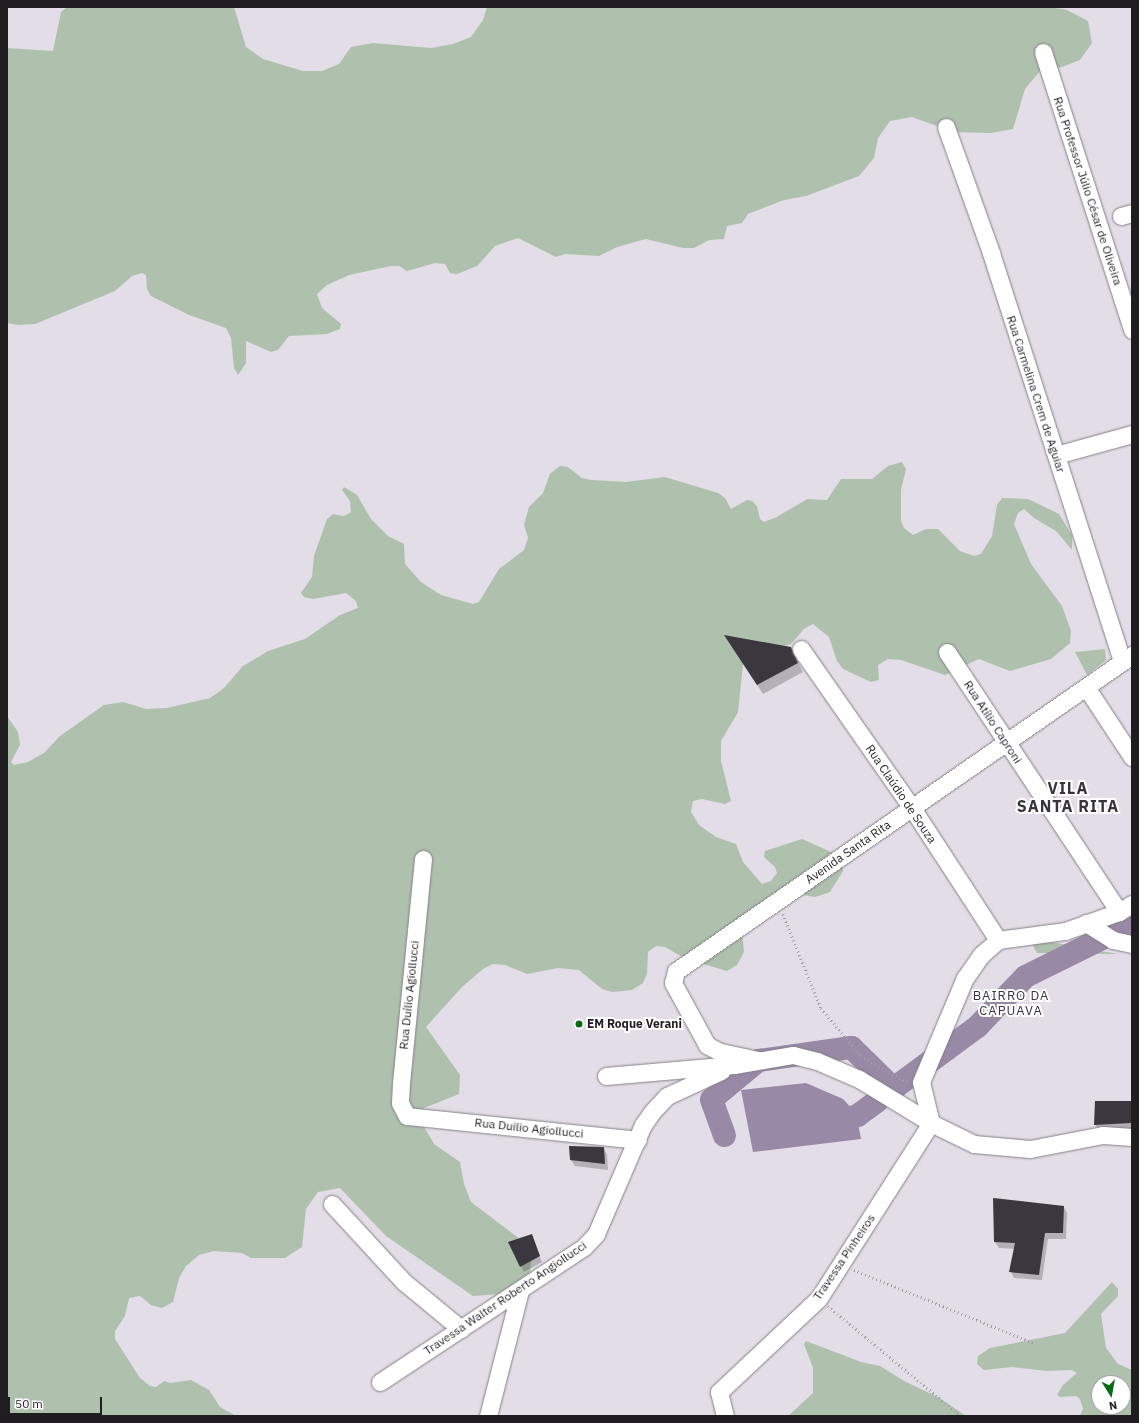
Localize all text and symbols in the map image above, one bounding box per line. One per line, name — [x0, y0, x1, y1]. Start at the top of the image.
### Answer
street label: Rua Professor Júlio César de Oliveira — [1051, 95, 1125, 287]
street label: Rua Carmelina Crem de Aguiar — [1004, 314, 1068, 474]
street label: Rua Atílio Caproni — [961, 678, 1025, 766]
street label: Rua Claúdio de Souza — [863, 742, 939, 846]
district label: VILA SANTA RITA — [1017, 778, 1119, 816]
street label: Avenida Santa Rita — [803, 817, 893, 887]
street label: Rua Duílio Agiollucci — [396, 940, 422, 1050]
district label: BAIRRO DA CAPUAVA — [973, 989, 1049, 1020]
place label: EM Roque Verani — [587, 1017, 682, 1031]
marker: EM Roque Verani — [574, 1019, 584, 1029]
street label: Rua Duilio Agiollucci — [474, 1115, 584, 1141]
street label: Travessa Pinheiros — [810, 1211, 878, 1303]
street label: Travessa Walter Roberto Angiollucci — [421, 1238, 589, 1358]
north arrow — [1091, 1375, 1131, 1415]
scale bar — [10, 1389, 104, 1415]
text: 50 m — [15, 1396, 43, 1411]
text: N — [1108, 1398, 1118, 1413]

